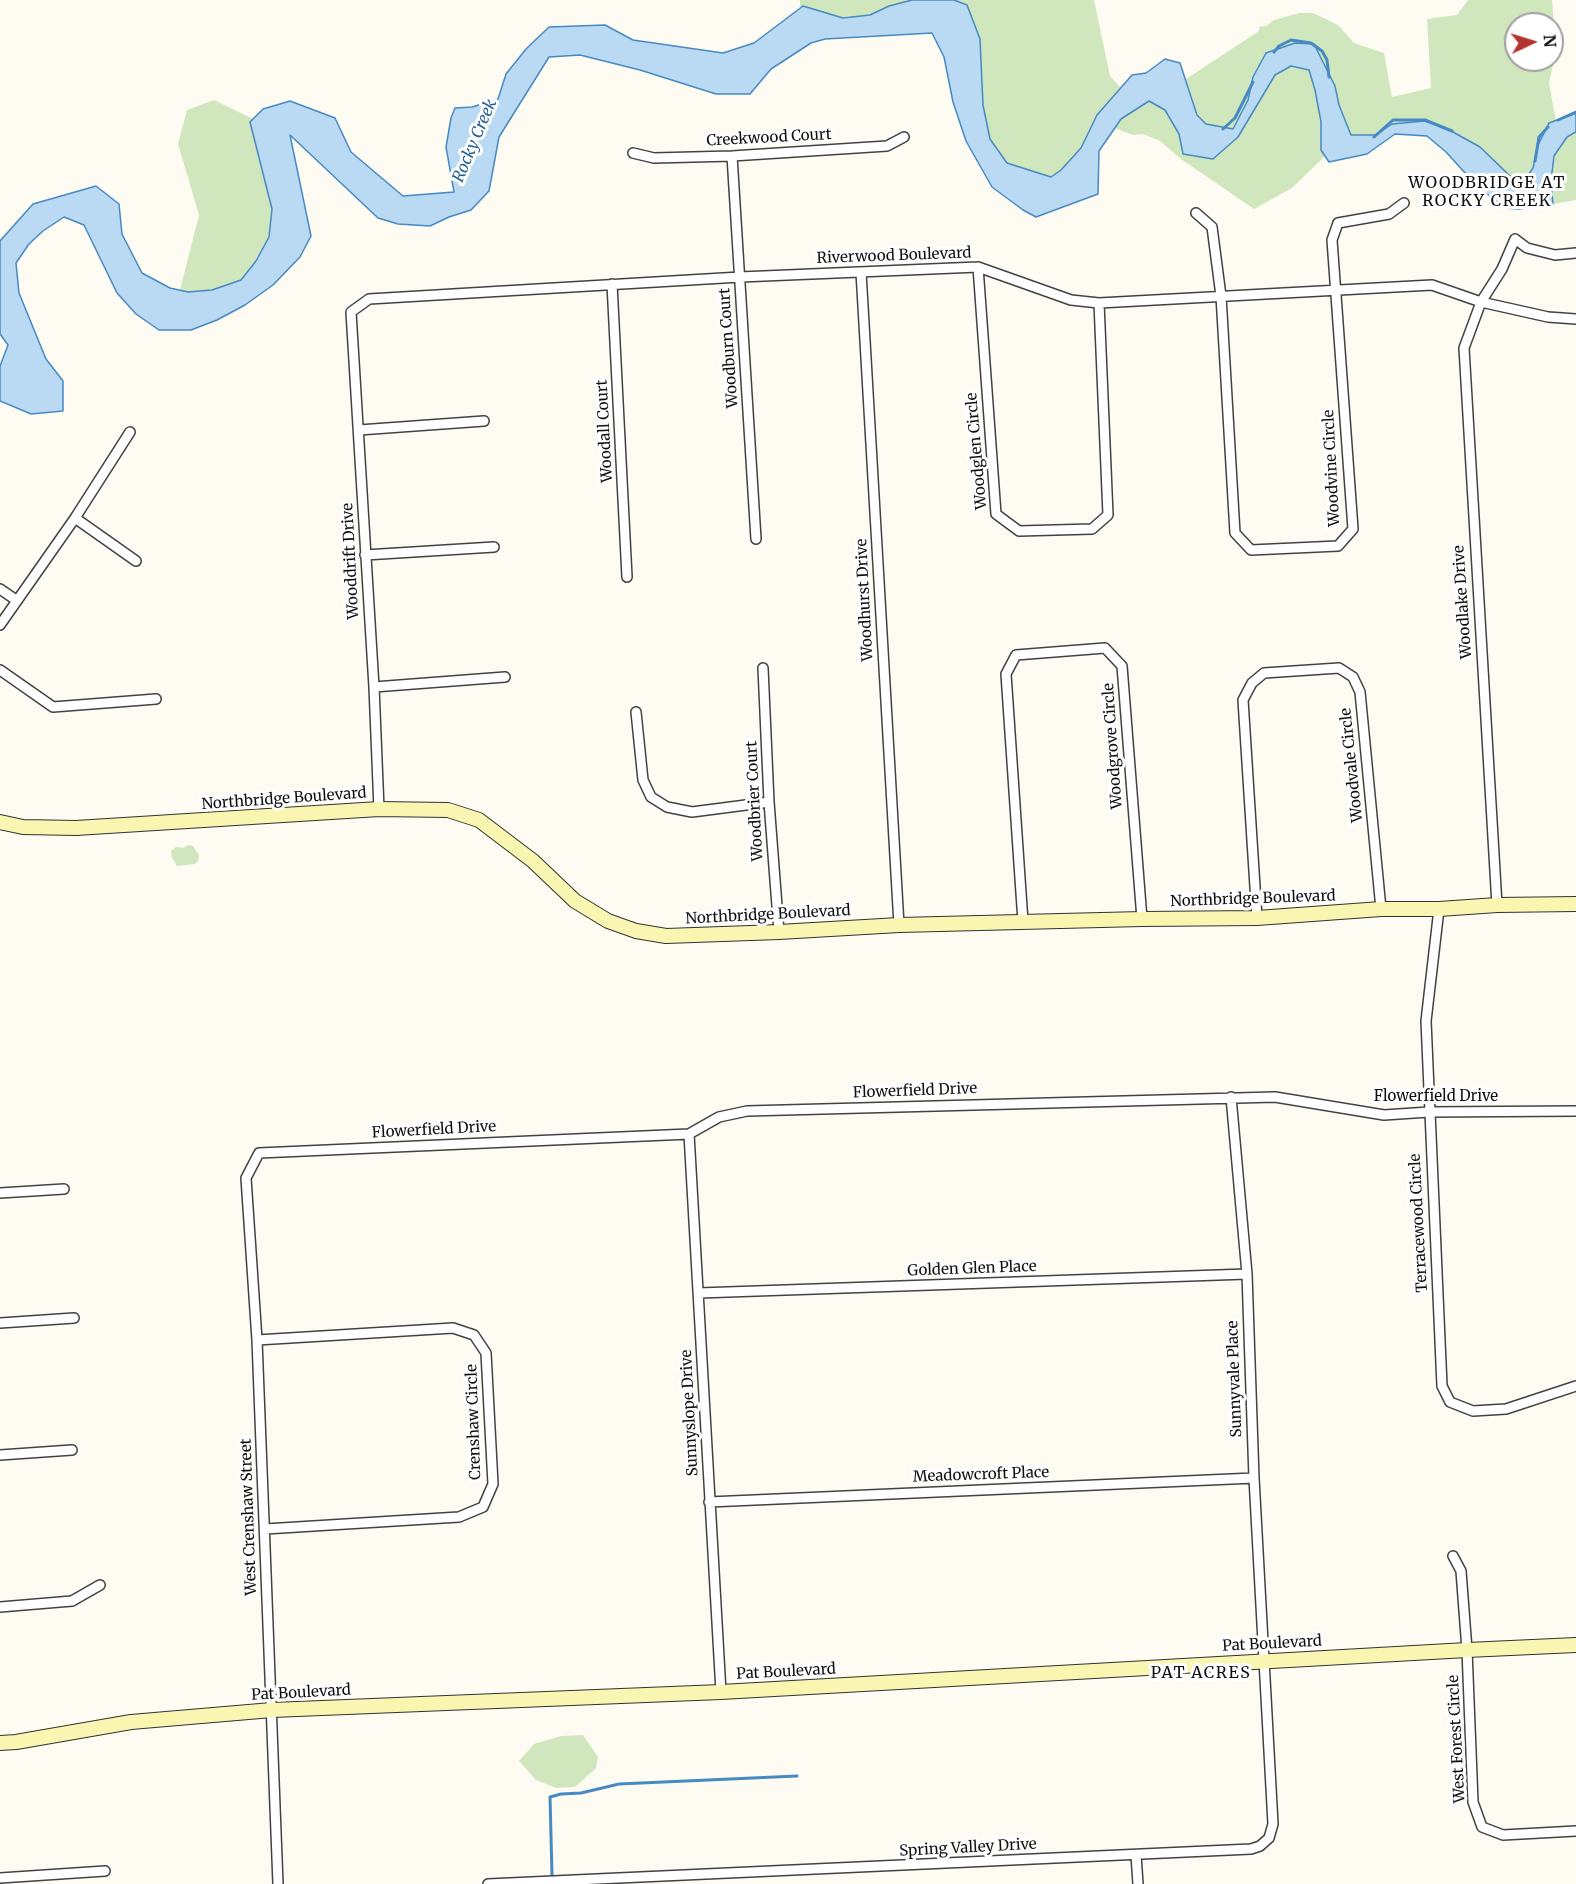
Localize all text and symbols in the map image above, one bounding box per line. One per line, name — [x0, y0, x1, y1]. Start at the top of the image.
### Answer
north arrow — [1504, 12, 1564, 72]
text: N — [1540, 34, 1560, 48]
water label: Rocky Creek — [449, 97, 501, 185]
street label: Creekwood Court — [706, 126, 832, 150]
district label: WOODBRIDGE AT ROCKY CREEK — [1408, 173, 1566, 211]
street label: Riverwood Boulevard — [816, 244, 972, 268]
street label: Woodburn Court — [716, 287, 742, 409]
street label: Woodall Court — [593, 379, 617, 483]
street label: Woodglen Circle — [963, 392, 991, 510]
street label: Woodvine Circle — [1320, 409, 1344, 527]
street label: Wooddrift Drive — [339, 502, 363, 620]
street label: Woodhurst Drive — [853, 538, 877, 662]
street label: Woodlake Drive — [1450, 545, 1476, 659]
street label: Woodgrove Circle — [1100, 682, 1126, 810]
street label: Woodvale Circle — [1337, 707, 1367, 823]
street label: Woodbrier Court — [743, 740, 767, 862]
street label: Northbridge Boulevard — [201, 784, 367, 814]
street label: Northbridge Boulevard — [1170, 887, 1336, 911]
street label: Northbridge Boulevard — [685, 902, 851, 928]
street label: Flowerfield Drive — [853, 1080, 977, 1102]
street label: Flowerfield Drive — [1374, 1088, 1498, 1106]
street label: Flowerfield Drive — [371, 1118, 497, 1142]
street label: Terracewood Circle — [1406, 1153, 1432, 1293]
street label: Golden Glen Place — [907, 1258, 1037, 1280]
street label: Sunnyvale Place — [1224, 1320, 1246, 1438]
street label: Sunnyslope Drive — [678, 1349, 702, 1477]
street label: Crenshaw Circle — [463, 1364, 485, 1480]
street label: West Crenshaw Street — [237, 1438, 261, 1596]
street label: Meadowcroft Place — [913, 1464, 1049, 1486]
street label: Pat Boulevard — [1222, 1632, 1322, 1656]
street label: Pat Boulevard — [736, 1660, 836, 1684]
district label: PAT ACRES — [1151, 1663, 1251, 1683]
street label: West Forest Circle — [1445, 1675, 1469, 1803]
street label: Pat Boulevard — [251, 1681, 351, 1705]
street label: Spring Valley Drive — [899, 1835, 1037, 1861]

